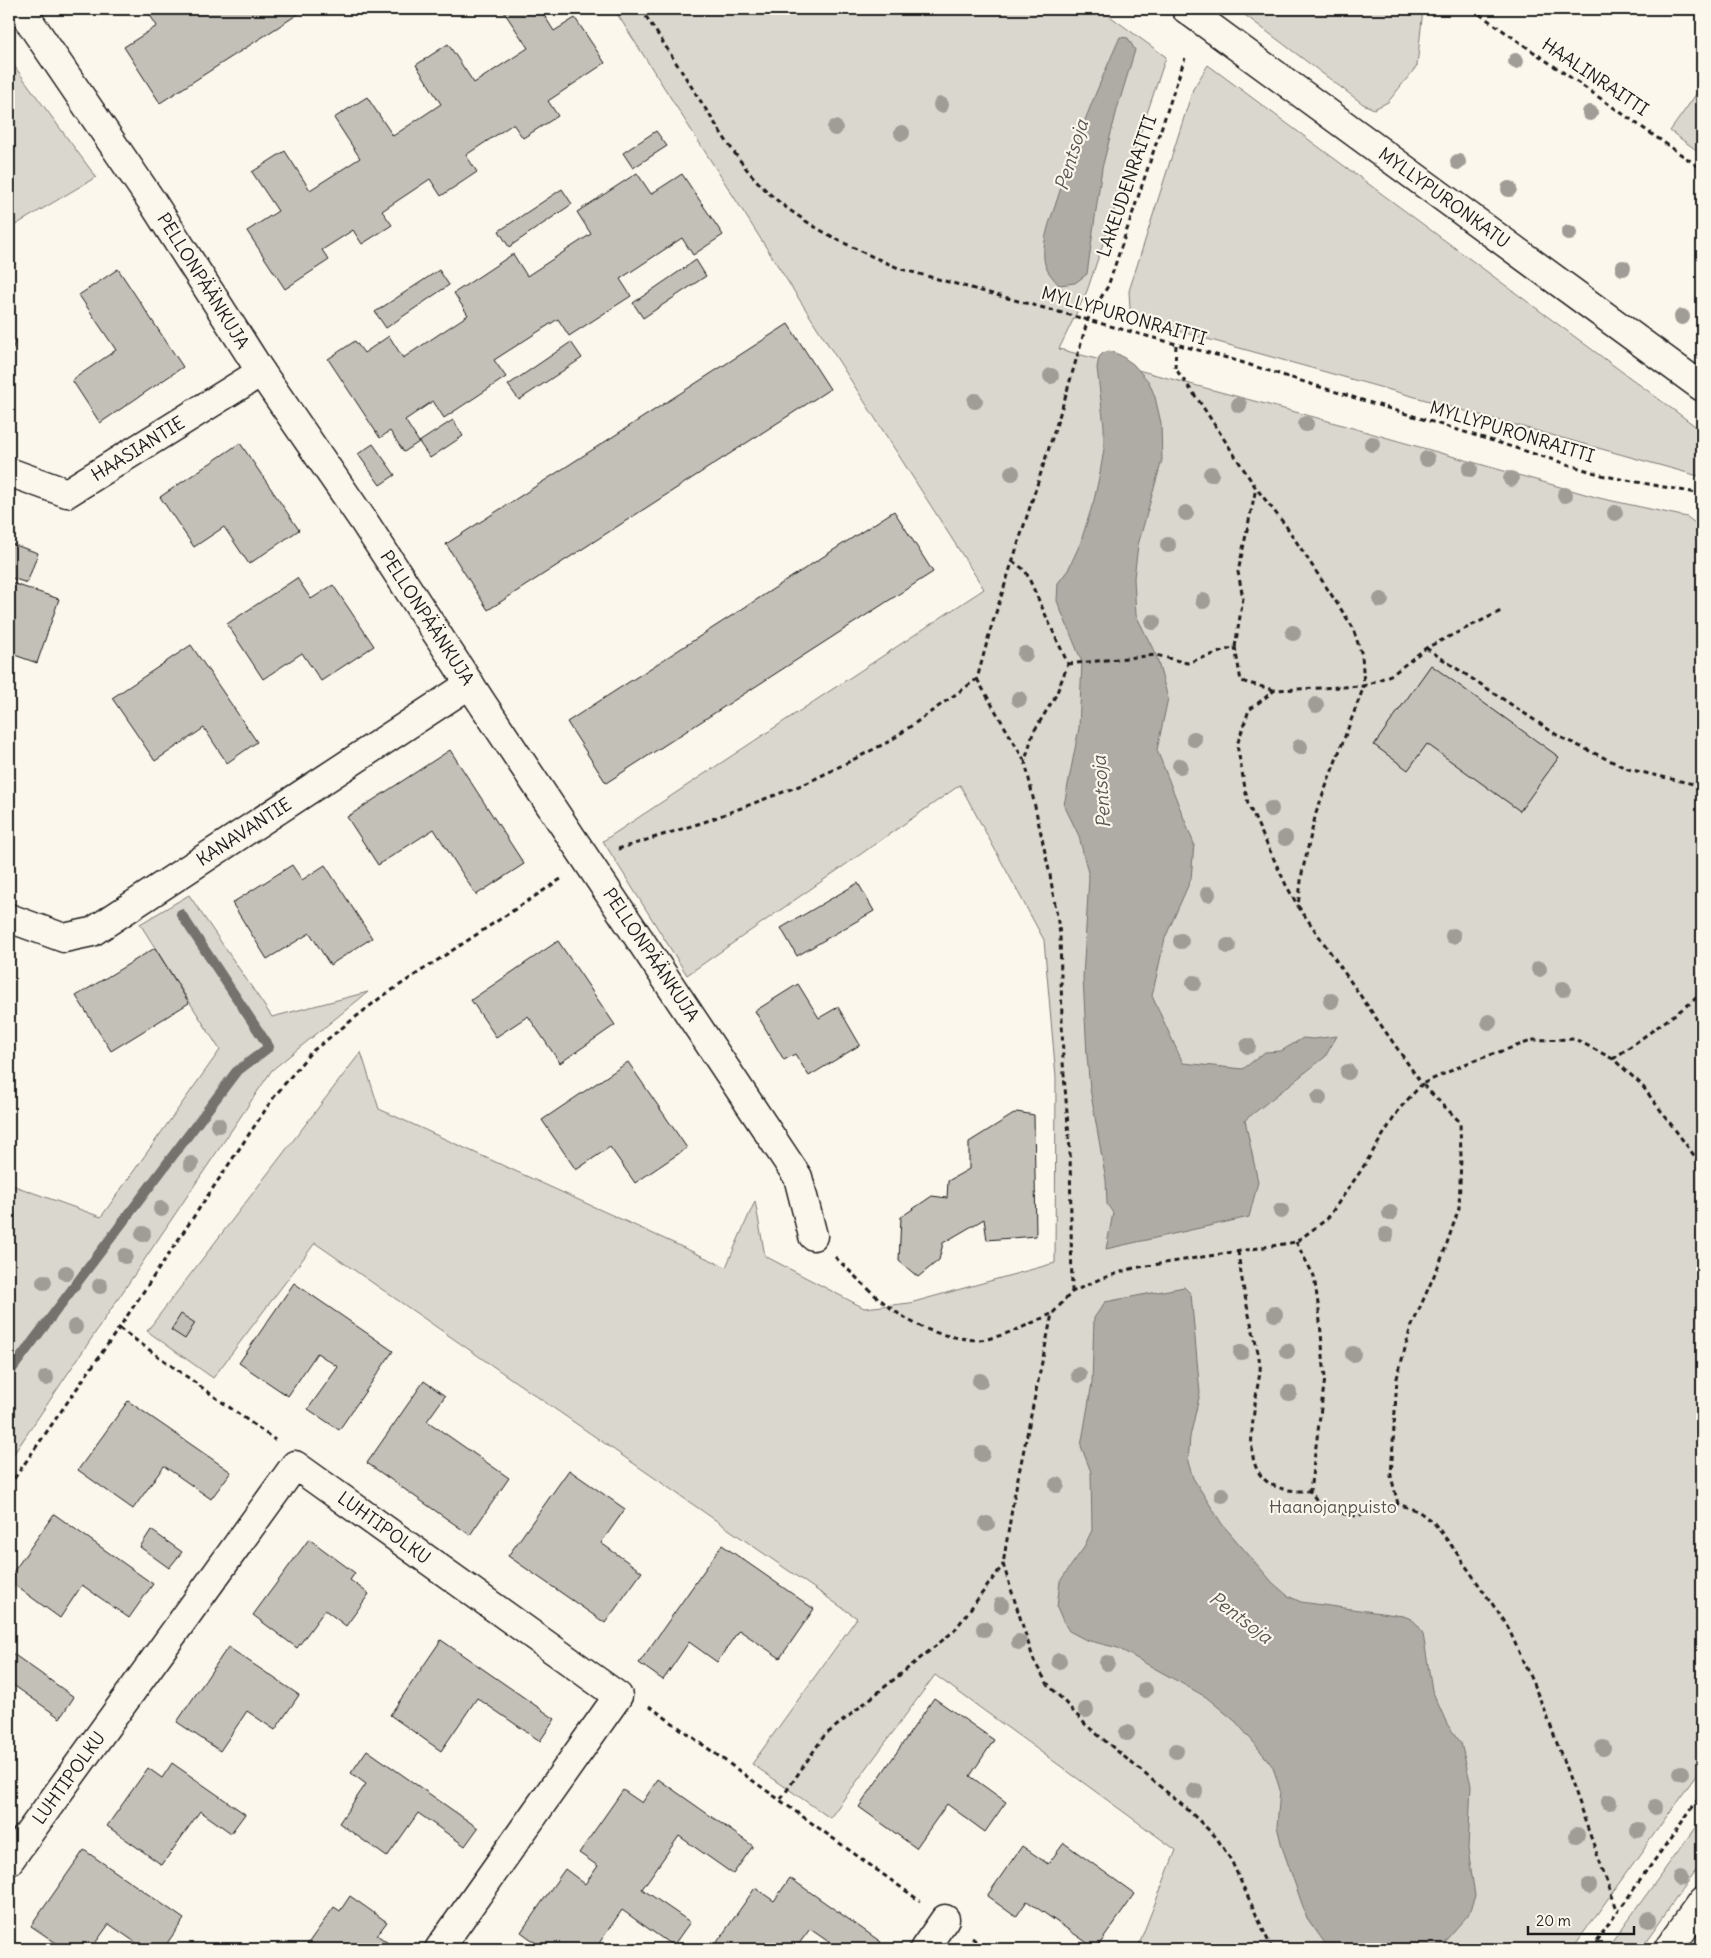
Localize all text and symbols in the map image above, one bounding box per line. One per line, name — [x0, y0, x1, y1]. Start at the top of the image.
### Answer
street label: HAALINRAITTI — [1538, 32, 1653, 121]
street label: LAKEUDENRAITTI — [1091, 112, 1162, 260]
water label: Pentsoja — [1049, 116, 1093, 193]
street label: MYLLYPURONKATU — [1374, 142, 1515, 253]
street label: PELLONPÄÄNKUJA — [152, 208, 255, 353]
street label: MYLLYPURONRAITTI — [1039, 281, 1210, 350]
street label: MYLLYPURONRAITTI — [1427, 396, 1597, 468]
street label: HAASIANTIE — [87, 411, 189, 486]
street label: PELLONPÄÄNKUJA — [375, 546, 480, 690]
water label: Pentsoja — [1086, 754, 1116, 829]
street label: KANAVANTIE — [192, 792, 296, 871]
street label: PELLONPÄÄNKUJA — [598, 883, 705, 1026]
street label: LUHTIPOLKU — [333, 1486, 435, 1569]
park label: Haanojanpuisto — [1269, 1495, 1397, 1518]
water label: Pentsoja — [1205, 1586, 1278, 1649]
street label: LUHTIPOLKU — [27, 1727, 110, 1829]
scale bar — [1528, 1903, 1635, 1935]
text: 20 m — [1536, 1911, 1571, 1930]

